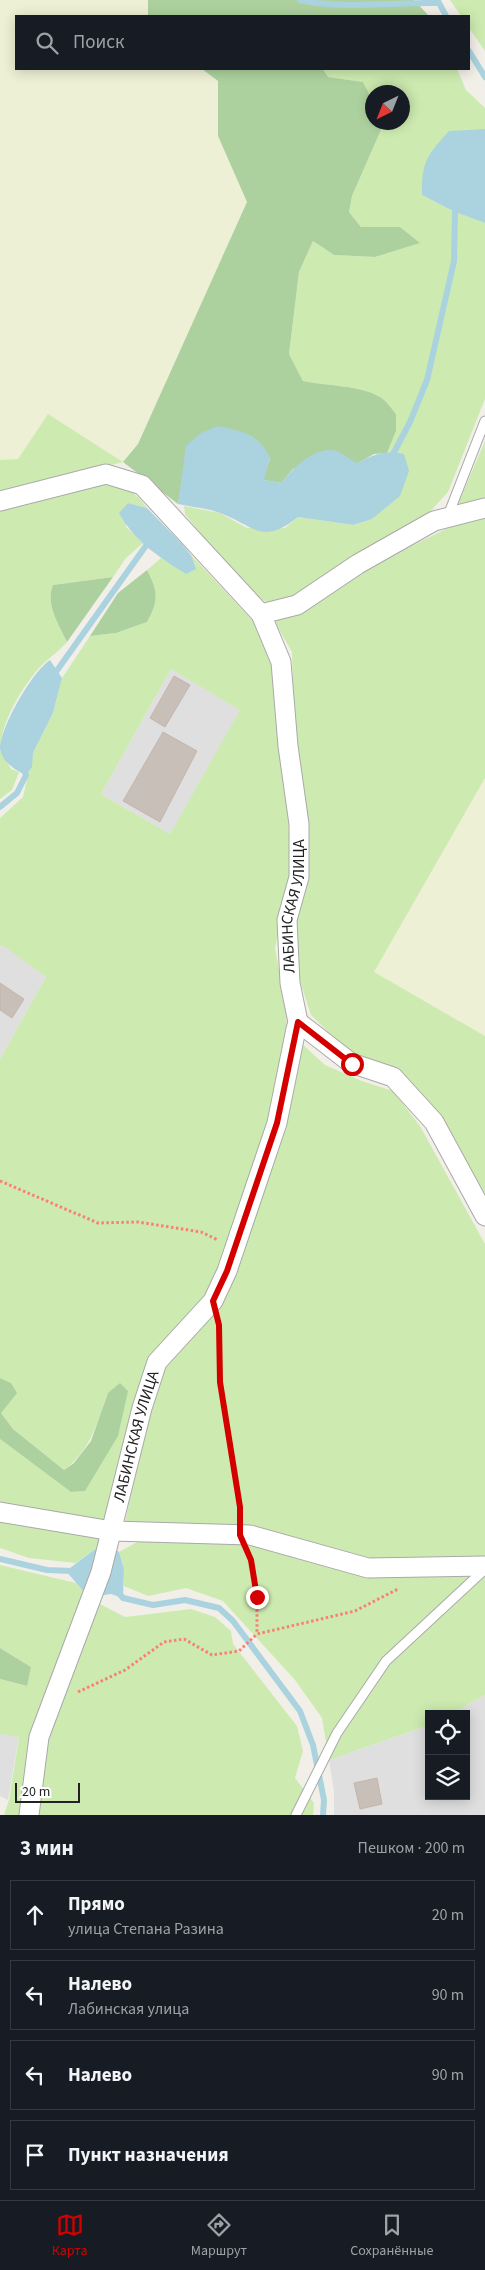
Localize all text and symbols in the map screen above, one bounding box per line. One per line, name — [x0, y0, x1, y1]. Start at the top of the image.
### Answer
search box — [15, 15, 470, 70]
icon: search — [33, 29, 61, 57]
text: Поиск — [73, 29, 124, 56]
north arrow — [365, 85, 410, 130]
street label: ЛАБИНСКАЯ УЛИЦА — [275, 839, 310, 974]
route start — [341, 1053, 364, 1076]
street label: ЛАБИНСКАЯ УЛИЦА — [108, 1367, 165, 1505]
route end — [246, 1586, 269, 1609]
map controls — [425, 1710, 470, 1800]
button: locate — [425, 1710, 470, 1755]
button: layers — [425, 1755, 470, 1800]
scale bar — [15, 1780, 80, 1803]
text: 20 m — [22, 1782, 50, 1802]
text: 3 мин — [20, 1833, 74, 1863]
text: Пешком · 200 m — [358, 1837, 465, 1859]
text: Прямо — [68, 1891, 125, 1918]
icon: ahead — [21, 1901, 49, 1929]
text: 20 m — [432, 1904, 464, 1926]
text: улица Степана Разина — [68, 1918, 224, 1940]
text: Налево — [68, 1971, 132, 1998]
icon: left — [21, 1981, 49, 2009]
text: 90 m — [432, 1984, 464, 2006]
text: Лабинская улица — [68, 1998, 189, 2020]
icon: left — [21, 2061, 49, 2089]
text: Налево — [68, 2062, 132, 2089]
text: 90 m — [432, 2064, 464, 2086]
icon: arrive — [21, 2141, 49, 2169]
text: Пункт назначения — [68, 2142, 229, 2169]
tab: Карта — [52, 2211, 88, 2261]
tab: Маршрут — [191, 2211, 247, 2261]
tab: Сохранённые — [350, 2211, 433, 2261]

